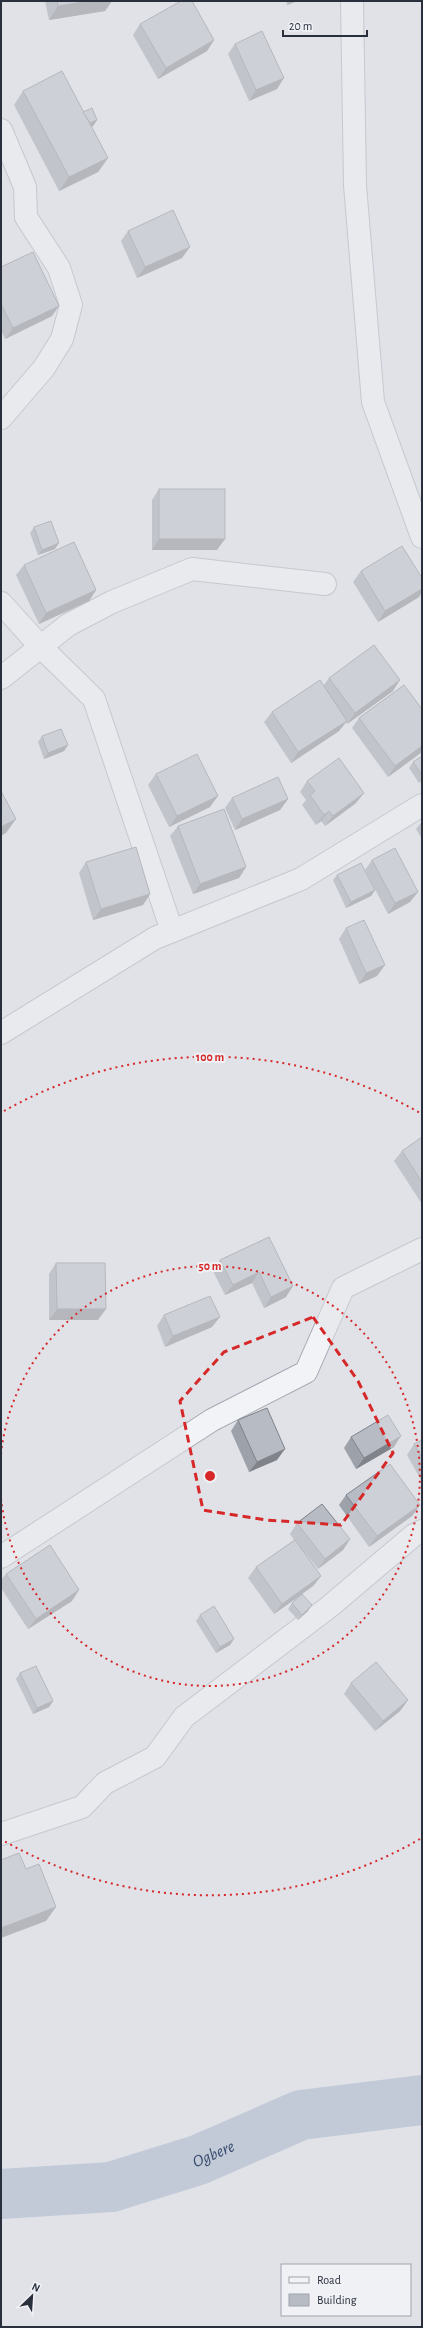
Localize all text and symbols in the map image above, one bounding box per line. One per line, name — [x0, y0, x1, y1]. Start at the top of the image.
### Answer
scale bar — [283, 12, 367, 38]
text: 20 m — [289, 20, 312, 32]
text: 100 m — [196, 1051, 224, 1063]
text: 50 m — [199, 1260, 222, 1272]
centre of rings — [203, 1469, 217, 1483]
water label: Ogbere — [191, 2137, 237, 2170]
legend — [281, 2264, 411, 2316]
text: Road — [317, 2274, 341, 2286]
north arrow — [12, 2276, 52, 2316]
text: N — [30, 2281, 42, 2294]
text: Building — [317, 2294, 357, 2306]

